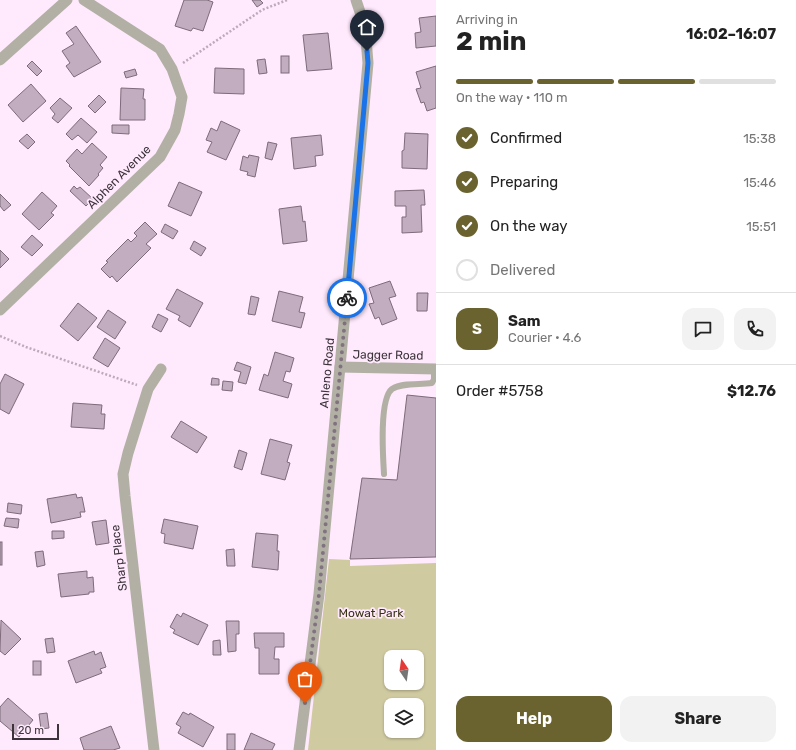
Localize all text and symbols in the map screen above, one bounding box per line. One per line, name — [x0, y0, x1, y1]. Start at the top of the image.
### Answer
pin — [350, 10, 384, 51]
text: Arriving in — [456, 12, 518, 27]
icon: home — [356, 16, 378, 38]
text: 16:02–16:07 — [686, 25, 776, 43]
text: 2 min — [456, 26, 526, 57]
text: On the way · 110 m — [456, 90, 568, 105]
icon: check — [456, 127, 478, 149]
text: Confirmed — [490, 129, 562, 147]
text: 15:38 — [743, 131, 776, 146]
street label: Alphen Avenue — [84, 142, 154, 212]
icon: check — [456, 171, 478, 193]
text: Preparing — [490, 173, 558, 191]
text: 15:46 — [743, 175, 776, 190]
icon: check — [456, 215, 478, 237]
text: On the way — [490, 217, 568, 235]
text: 15:51 — [746, 219, 776, 234]
text: Delivered — [490, 261, 555, 279]
courier — [327, 278, 367, 318]
icon: bike — [336, 287, 358, 309]
button: chat — [682, 308, 724, 350]
button: phone — [734, 308, 776, 350]
text: Sam — [508, 312, 541, 330]
text: S — [472, 320, 482, 338]
text: Courier · 4.6 — [508, 330, 581, 345]
street label: Anleno Road — [317, 337, 337, 409]
street label: Jagger Road — [352, 347, 424, 363]
text: Order #5758 — [456, 382, 544, 400]
text: $12.76 — [727, 382, 776, 400]
street label: Sharp Place — [108, 524, 130, 592]
park label: Mowat Park — [339, 606, 404, 620]
north arrow — [384, 650, 424, 690]
map controls — [384, 650, 424, 738]
pin — [288, 662, 322, 703]
icon: bag — [294, 668, 316, 690]
button: Help — [456, 696, 612, 742]
button: Share — [620, 696, 776, 742]
button: layers — [384, 698, 424, 738]
scale bar — [12, 722, 59, 741]
text: 20 m — [18, 724, 44, 737]

